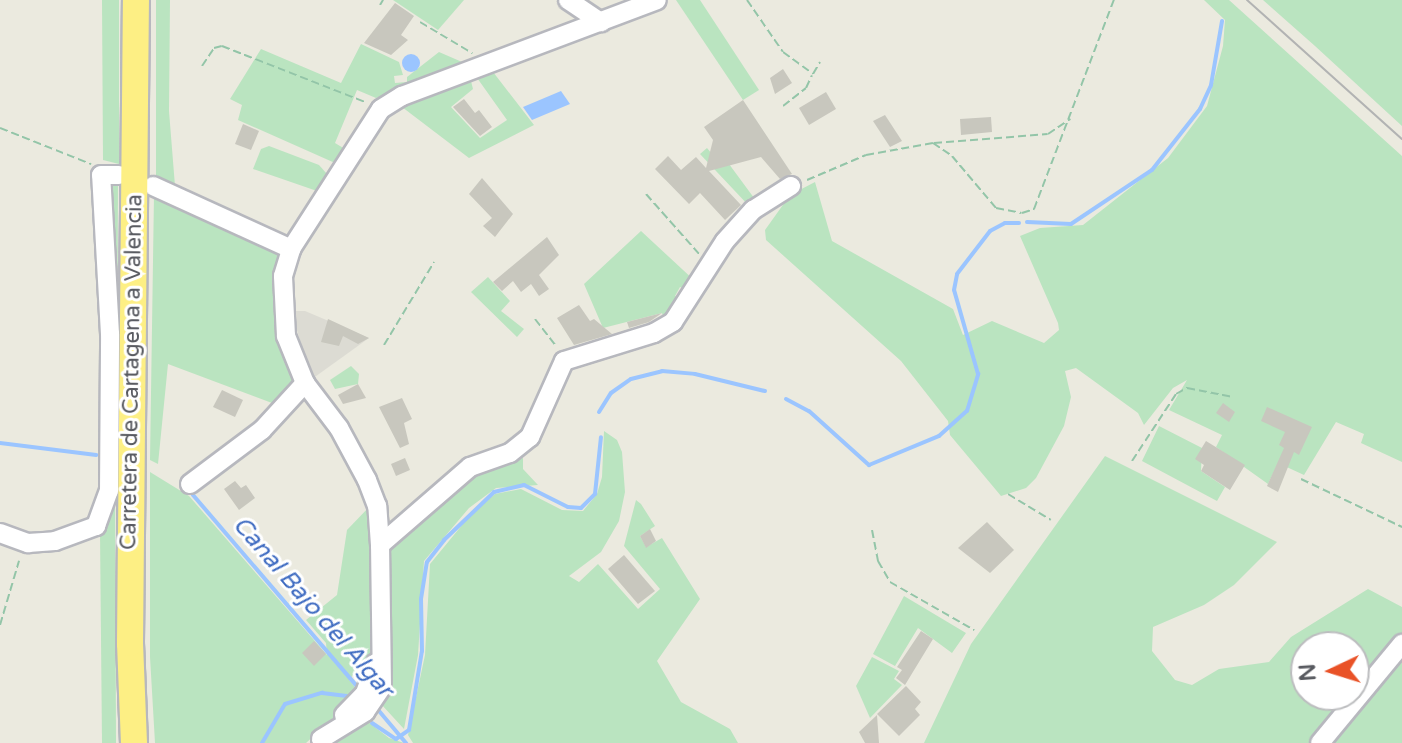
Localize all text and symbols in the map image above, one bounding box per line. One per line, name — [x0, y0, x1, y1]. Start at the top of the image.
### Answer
street label: Carretera de Cartagena a Valencia — [116, 194, 148, 550]
water label: Canal Bajo del Algar — [227, 511, 399, 703]
north arrow — [1290, 631, 1370, 711]
text: N — [1294, 663, 1322, 682]

